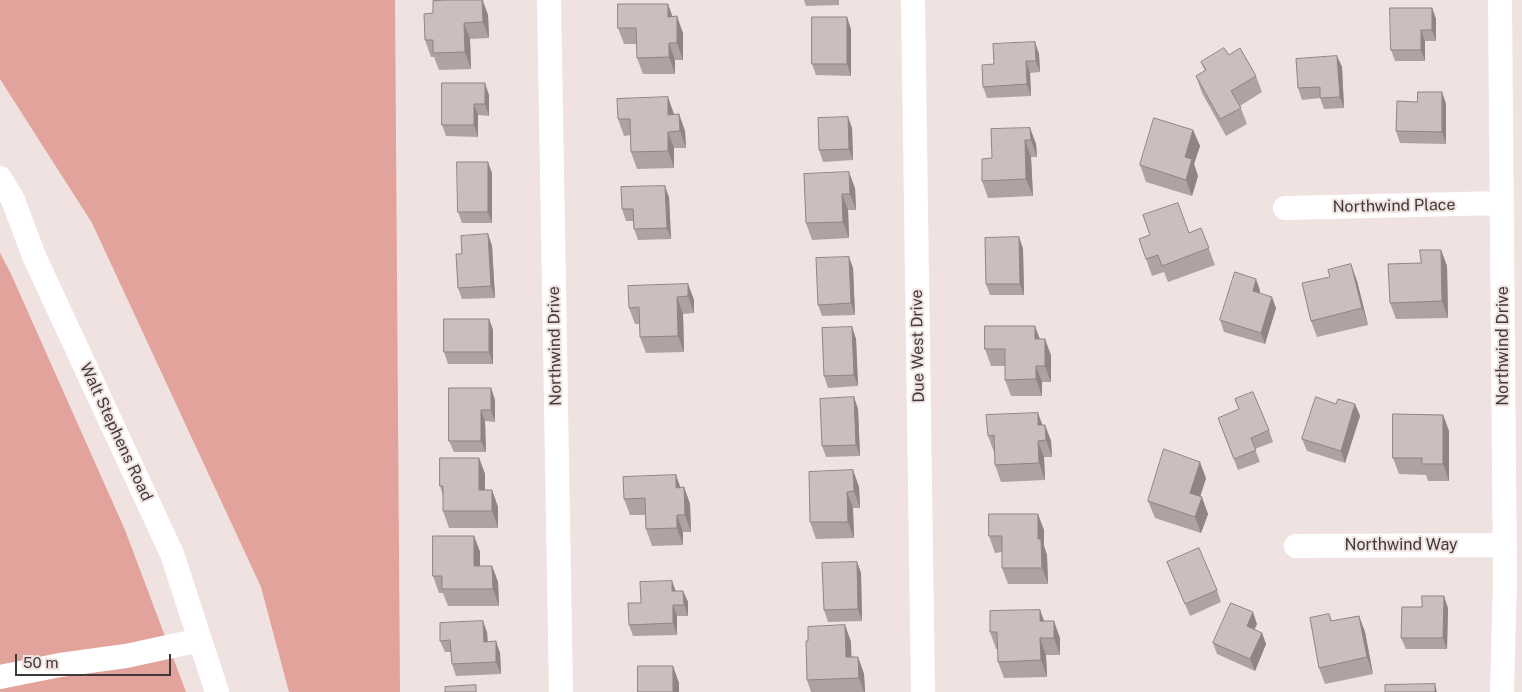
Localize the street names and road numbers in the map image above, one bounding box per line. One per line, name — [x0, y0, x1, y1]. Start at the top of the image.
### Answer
street label: Northwind Place — [1332, 195, 1456, 217]
street label: Northwind Drive — [544, 286, 566, 406]
street label: Northwind Drive — [1493, 286, 1513, 406]
street label: Due West Drive — [907, 289, 929, 403]
street label: Walt Stephens Road — [76, 360, 156, 504]
street label: Northwind Way — [1344, 535, 1458, 555]

